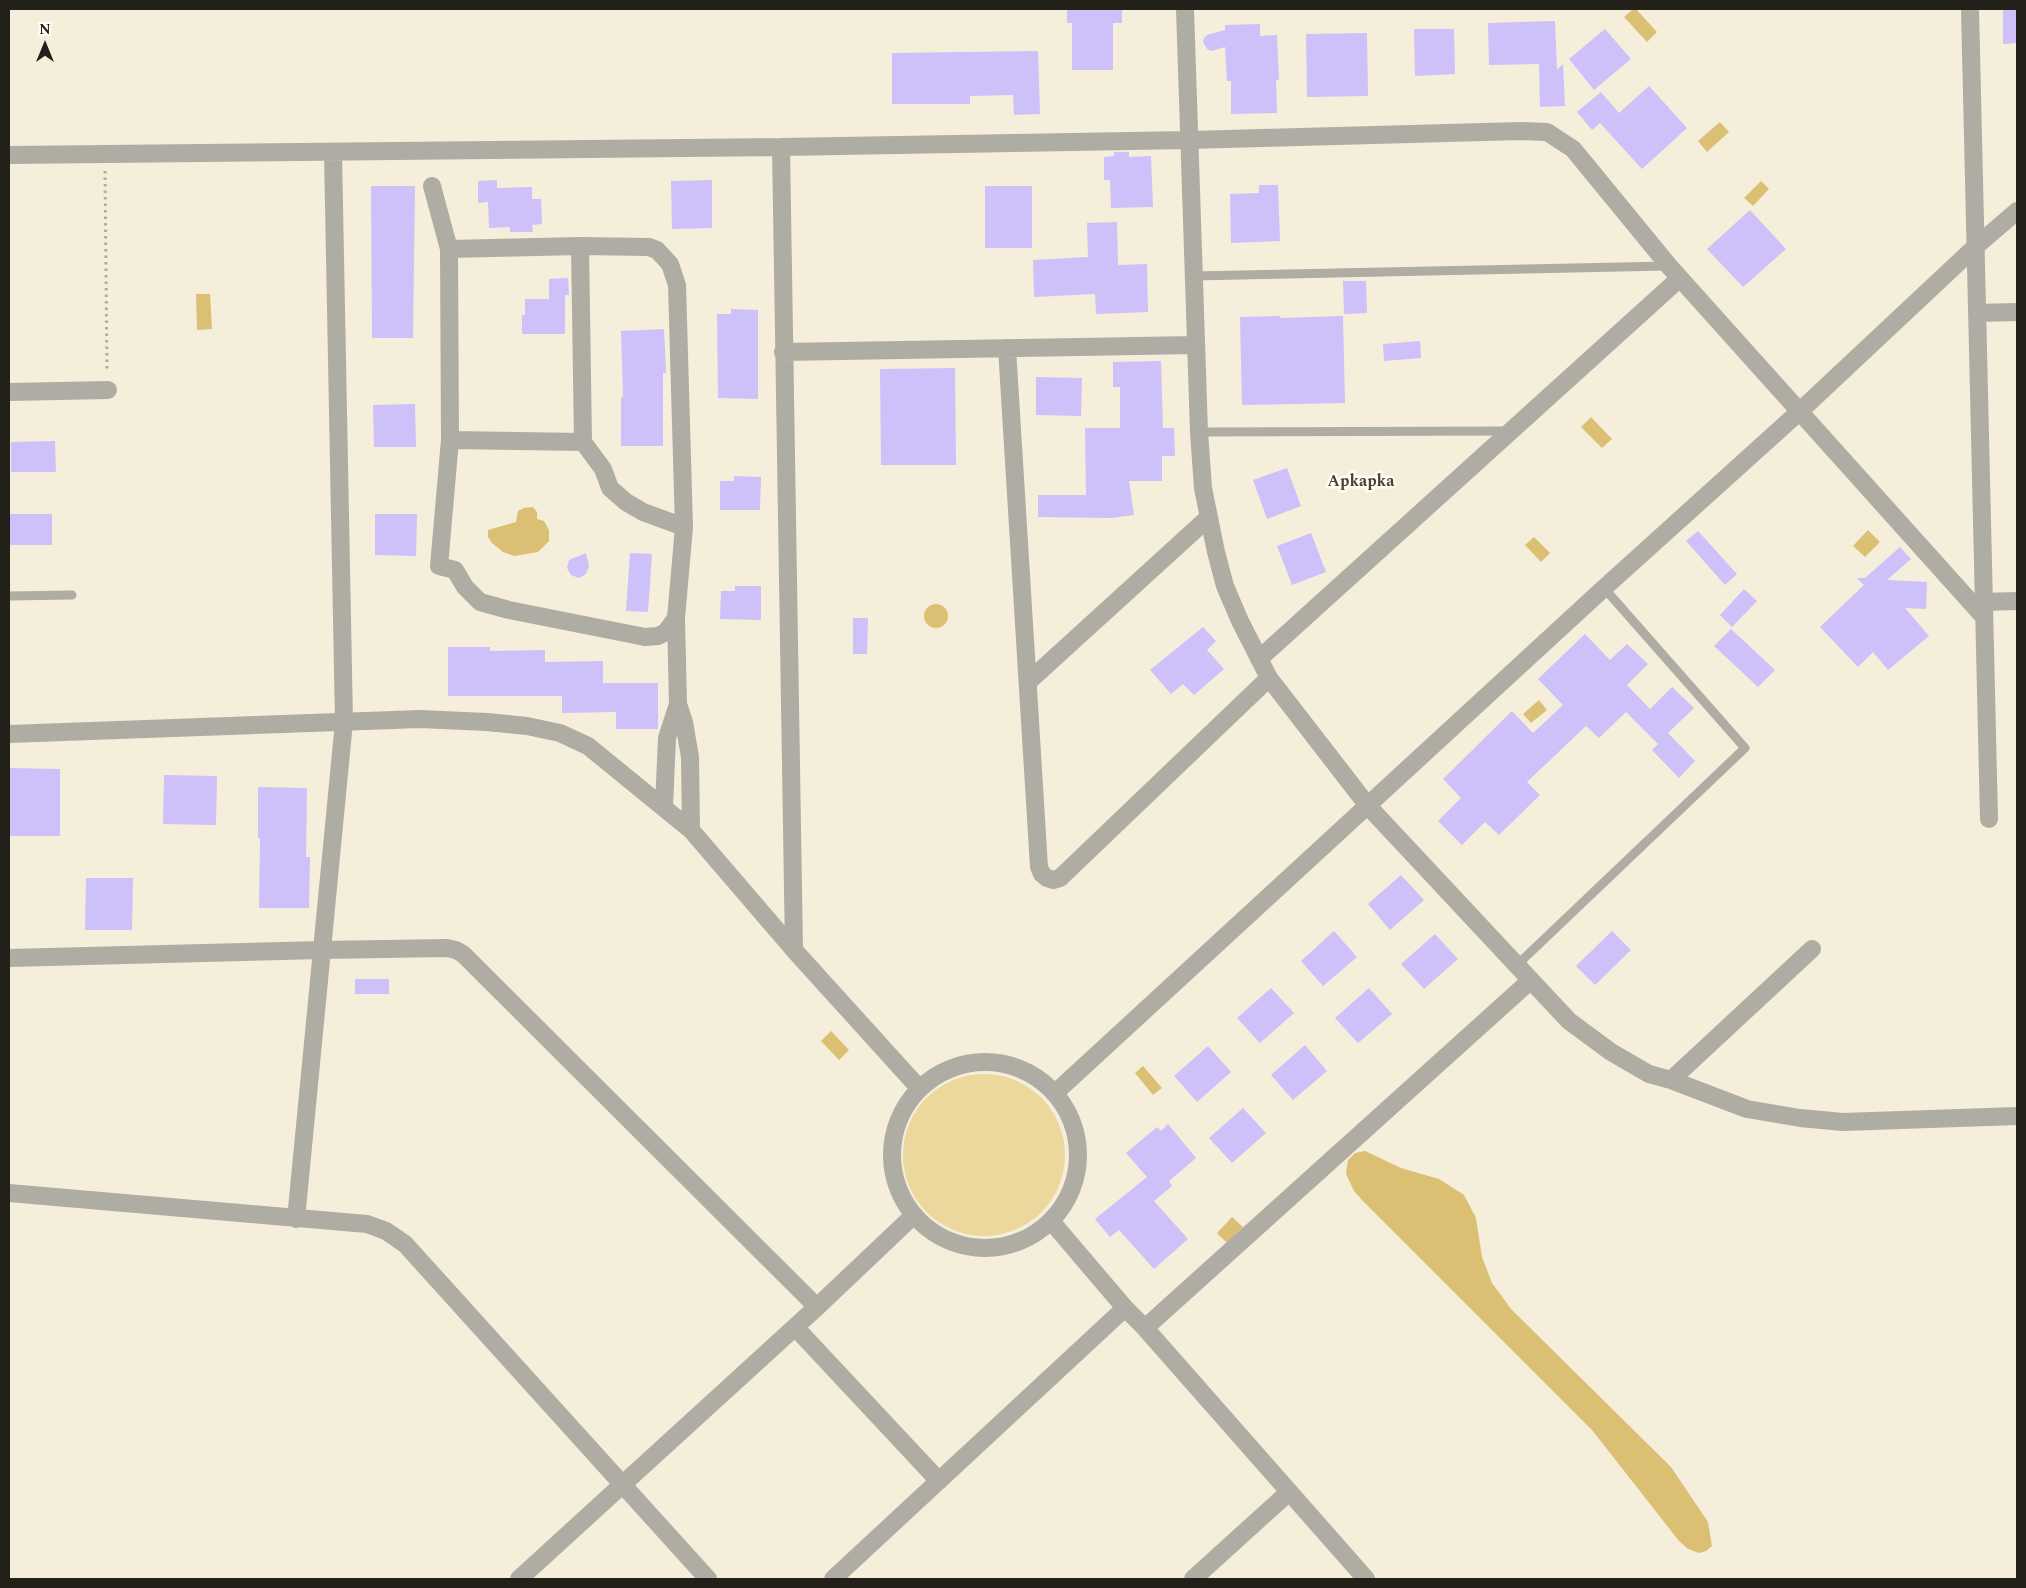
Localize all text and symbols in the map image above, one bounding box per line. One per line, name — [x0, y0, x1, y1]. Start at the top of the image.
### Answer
text: N — [39, 19, 51, 40]
north arrow — [20, 20, 70, 70]
district label: Apkapka — [1328, 473, 1394, 493]

